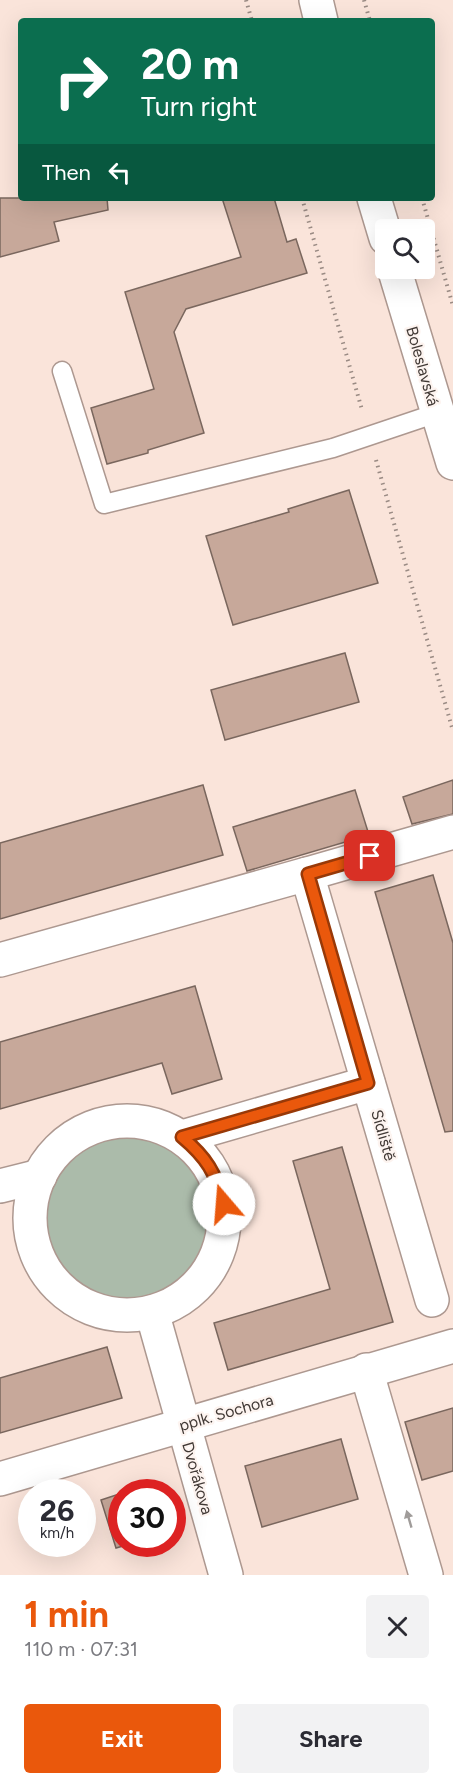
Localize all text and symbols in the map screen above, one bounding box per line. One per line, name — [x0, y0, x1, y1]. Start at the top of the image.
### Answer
text: 20 m — [141, 39, 239, 90]
icon: right — [42, 42, 120, 120]
text: Turn right — [141, 90, 257, 123]
icon: left — [103, 156, 136, 189]
text: Then — [42, 159, 91, 186]
map controls — [375, 219, 435, 279]
button: search — [375, 219, 435, 279]
street label: Boleslavská — [402, 324, 443, 408]
pin — [344, 830, 395, 881]
icon: arrive — [353, 839, 386, 872]
street label: Sídliště — [367, 1107, 400, 1163]
position arrow — [192, 1172, 256, 1236]
street label: pplk. Sochora — [177, 1390, 275, 1435]
street label: Dvořákova — [178, 1440, 217, 1517]
speed limit sign: 30 — [108, 1479, 186, 1557]
text: 26 — [40, 1492, 74, 1529]
one-way arrow — [404, 1510, 413, 1528]
text: km/h — [40, 1524, 74, 1542]
text: 1 min — [24, 1593, 109, 1636]
button: close — [366, 1595, 429, 1658]
text: 110 m · 07:31 — [24, 1637, 138, 1661]
button: Exit — [24, 1704, 221, 1773]
button: Share — [233, 1704, 429, 1773]

